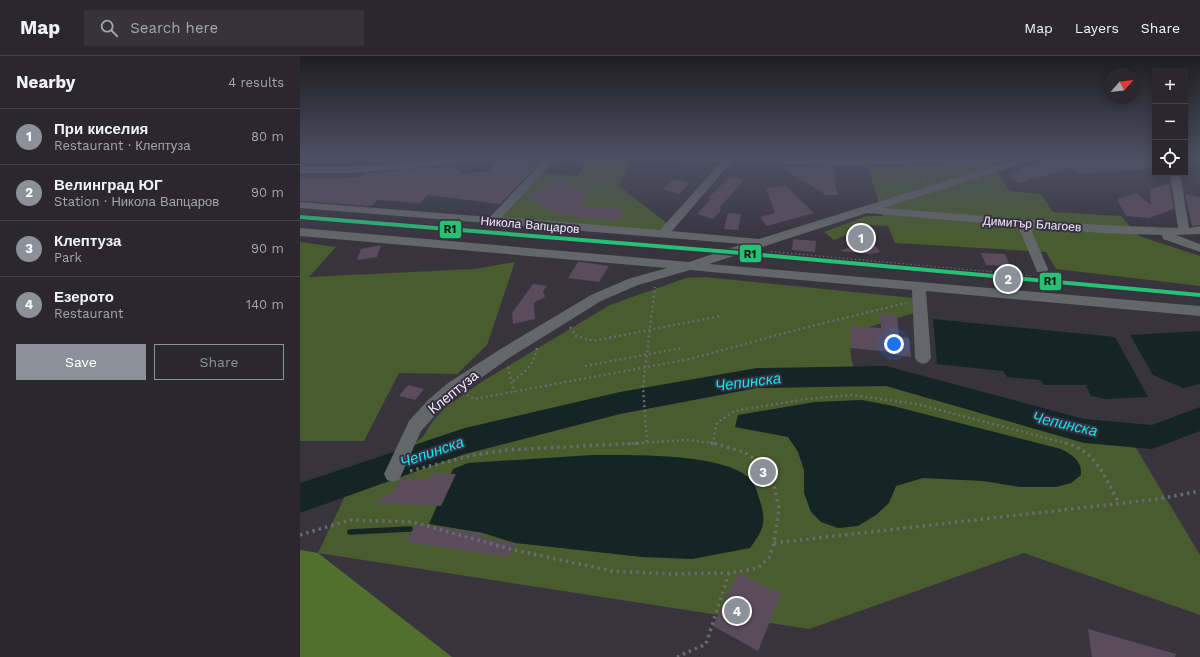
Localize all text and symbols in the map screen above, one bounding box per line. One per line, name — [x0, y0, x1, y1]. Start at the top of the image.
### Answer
search box — [84, 10, 364, 46]
text: Map — [20, 16, 60, 39]
icon: search — [98, 17, 120, 39]
text: Search here — [130, 19, 218, 37]
text: Map — [1024, 20, 1053, 36]
text: Layers — [1075, 20, 1119, 36]
text: Share — [1141, 20, 1180, 36]
north arrow — [1104, 68, 1140, 104]
map controls — [1152, 68, 1188, 176]
button: + — [1152, 68, 1188, 104]
text: Nearby — [16, 72, 75, 92]
text: 4 results — [228, 75, 284, 90]
button: − — [1152, 104, 1188, 140]
text: При киселия — [54, 120, 148, 138]
text: 1 — [26, 129, 32, 144]
text: 80 m — [251, 129, 284, 144]
text: Restaurant · Клептуза — [54, 138, 191, 153]
button: locate — [1152, 140, 1188, 176]
text: Велинград ЮГ — [54, 176, 163, 194]
text: 2 — [25, 185, 33, 200]
text: 90 m — [251, 185, 284, 200]
text: Station · Никола Вапцаров — [54, 194, 219, 209]
street label: Никола Вапцаров — [480, 214, 580, 236]
street label: Димитър Благоев — [982, 214, 1082, 234]
line badge: R1 — [439, 220, 462, 239]
text: R1 — [444, 223, 456, 236]
pin: 1 — [848, 223, 874, 253]
text: Клептуза — [54, 232, 121, 250]
text: 3 — [25, 241, 33, 256]
text: 90 m — [251, 241, 284, 256]
line badge: R1 — [739, 244, 762, 263]
text: R1 — [744, 248, 756, 261]
text: Park — [54, 250, 82, 265]
pin: 2 — [995, 264, 1021, 294]
line badge: R1 — [1039, 272, 1062, 291]
text: R1 — [1044, 275, 1056, 288]
text: Езерото — [54, 288, 114, 306]
text: 4 — [25, 297, 33, 312]
text: 140 m — [246, 297, 284, 312]
text: Restaurant — [54, 306, 124, 321]
your location — [884, 334, 904, 354]
button: Save — [16, 344, 146, 380]
button: Share — [154, 344, 284, 380]
street label: Клептуза — [425, 367, 481, 417]
water label: Чепинска — [714, 369, 782, 395]
water label: Чепинска — [1031, 408, 1099, 440]
water label: Чепинска — [398, 433, 466, 471]
pin: 3 — [750, 457, 776, 487]
pin: 4 — [724, 596, 750, 626]

